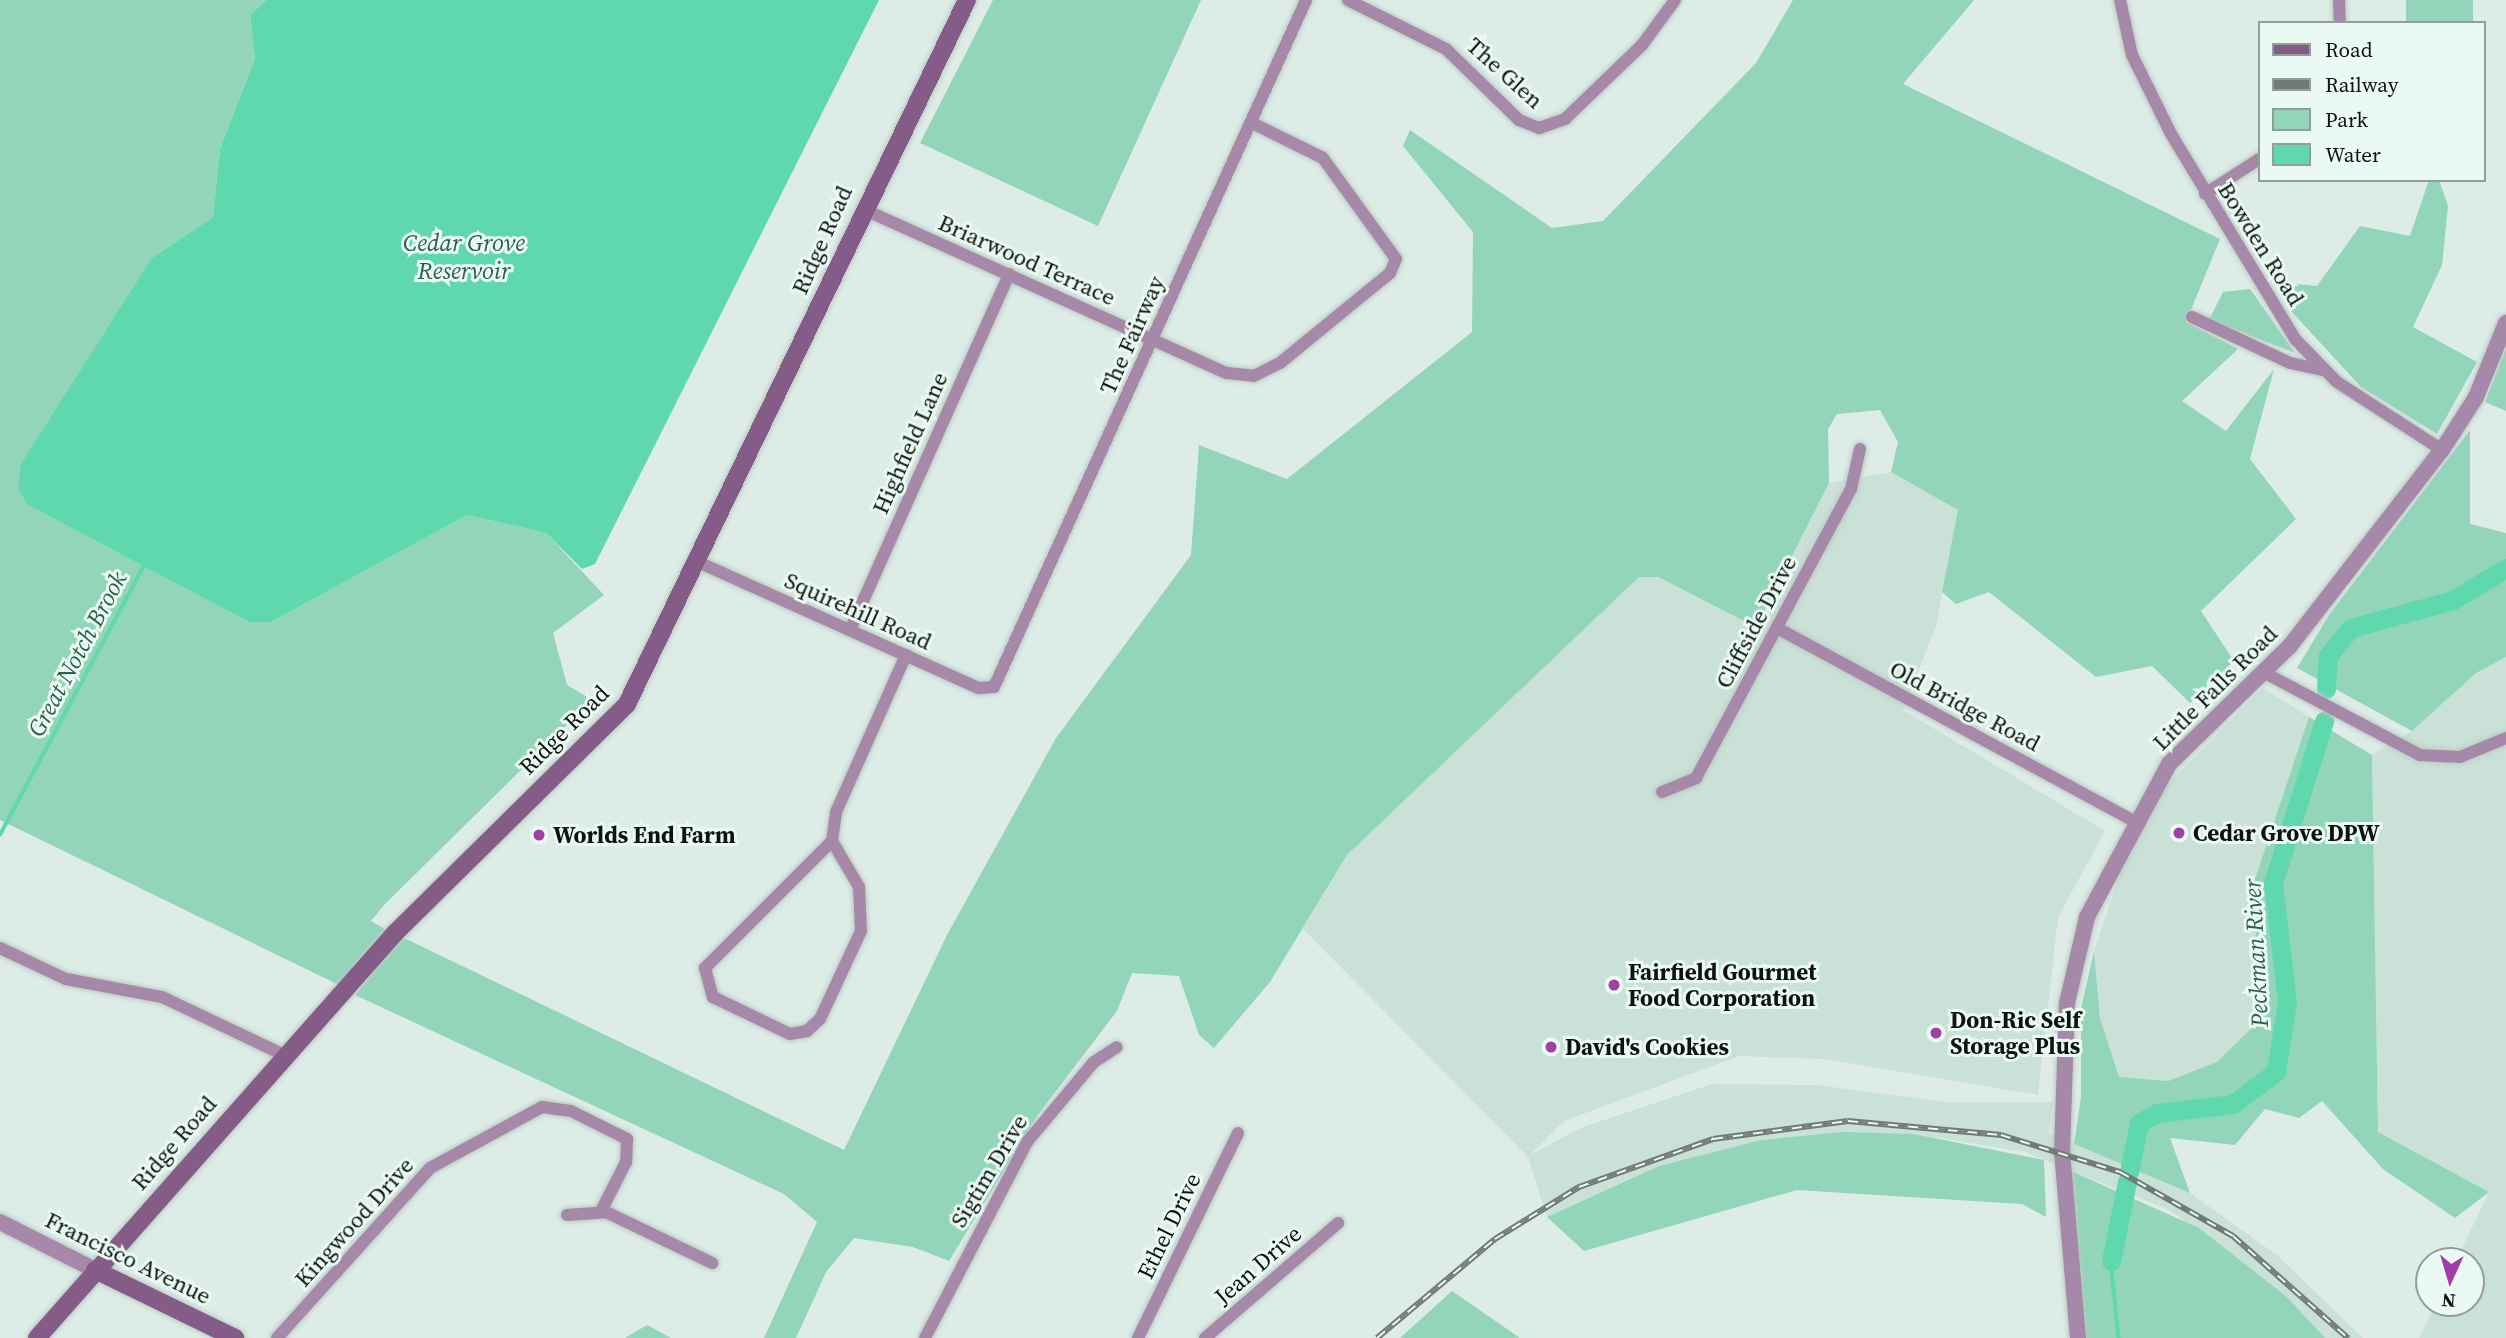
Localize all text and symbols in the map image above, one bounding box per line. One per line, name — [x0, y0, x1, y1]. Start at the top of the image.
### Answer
legend — [2258, 21, 2485, 182]
street label: The Glen — [1461, 32, 1549, 114]
text: Road — [2325, 35, 2373, 64]
text: Railway — [2325, 70, 2399, 99]
text: Park — [2325, 105, 2368, 134]
text: Water — [2325, 140, 2381, 169]
street label: Bowden Road — [2212, 177, 2310, 311]
street label: Ridge Road — [786, 182, 858, 298]
street label: Briarwood Terrace — [934, 208, 1120, 312]
water label: Cedar Grove Reservoir — [403, 229, 525, 285]
street label: The Fairway — [1094, 272, 1170, 398]
street label: Highfield Lane — [866, 368, 954, 518]
street label: Cliffside Drive — [1710, 551, 1802, 693]
street label: Squirehill Road — [780, 566, 936, 656]
water label: Great Notch Brook — [21, 567, 133, 741]
street label: Little Falls Road — [2147, 620, 2283, 756]
street label: Old Bridge Road — [1885, 655, 2045, 757]
street label: Ridge Road — [513, 679, 615, 781]
place label: Cedar Grove DPW — [2193, 819, 2380, 847]
place label: Worlds End Farm — [553, 821, 735, 849]
marker: Cedar Grove DPW — [2171, 825, 2187, 841]
marker: Worlds End Farm — [531, 827, 547, 843]
water label: Peckman River — [2238, 878, 2274, 1028]
place label: Fairfield Gourmet Food Corporation — [1628, 958, 1816, 1012]
marker: Fairfield Gourmet Food Corporation — [1606, 977, 1622, 993]
place label: Don-Ric Self Storage Plus — [1950, 1006, 2081, 1060]
marker: Don-Ric Self Storage Plus — [1928, 1025, 1944, 1041]
place label: David's Cookies — [1565, 1033, 1729, 1061]
marker: David's Cookies — [1543, 1039, 1559, 1055]
street label: Ridge Road — [126, 1090, 222, 1196]
street label: Sigtim Drive — [945, 1110, 1033, 1232]
street label: Kingwood Drive — [289, 1152, 419, 1292]
street label: Ethel Drive — [1132, 1169, 1206, 1283]
street label: Francisco Avenue — [41, 1206, 215, 1310]
street label: Jean Drive — [1209, 1220, 1307, 1310]
north arrow — [2415, 1247, 2485, 1317]
text: N — [2441, 1288, 2456, 1314]

